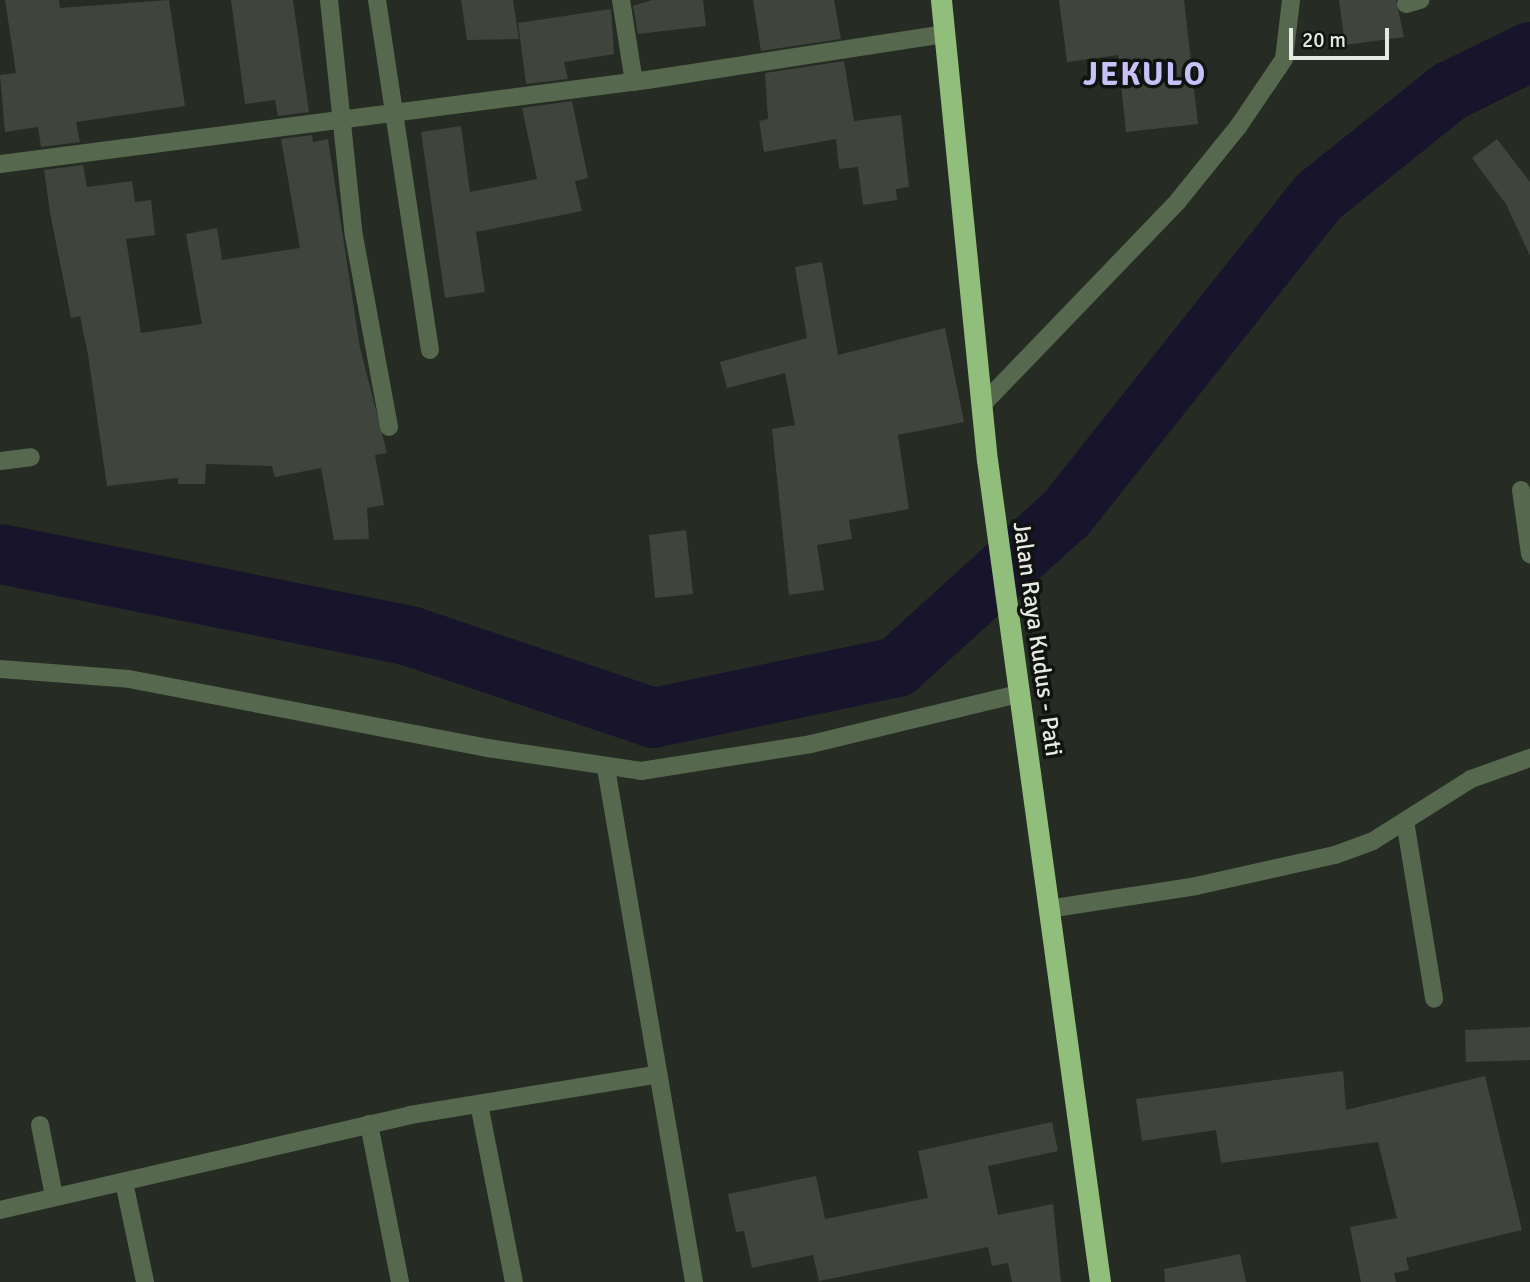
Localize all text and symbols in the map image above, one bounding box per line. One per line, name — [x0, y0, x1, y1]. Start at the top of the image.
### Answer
scale bar — [1292, 14, 1392, 58]
text: 20 m — [1302, 27, 1346, 53]
district label: JEKULO — [1084, 56, 1206, 94]
street label: Jalan Raya Kudus - Pati — [1006, 520, 1068, 758]

